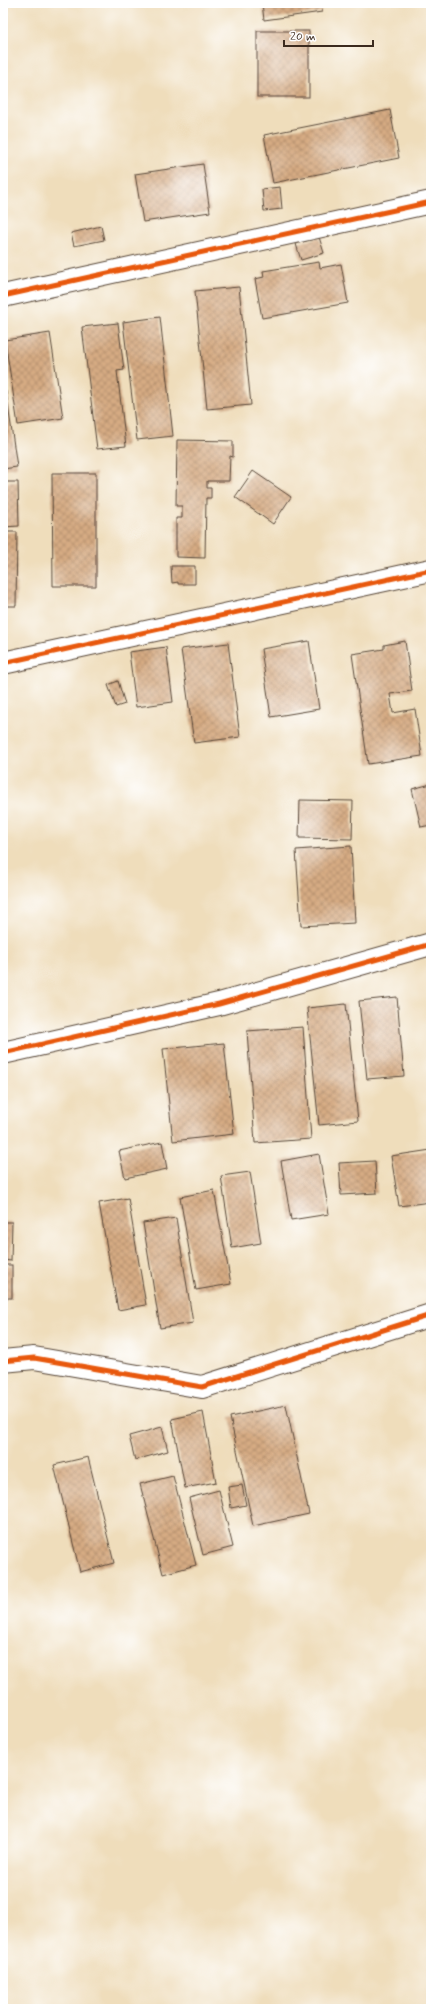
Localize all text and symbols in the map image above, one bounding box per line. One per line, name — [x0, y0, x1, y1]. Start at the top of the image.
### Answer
scale bar — [284, 22, 373, 48]
text: 20 m — [290, 29, 316, 45]

